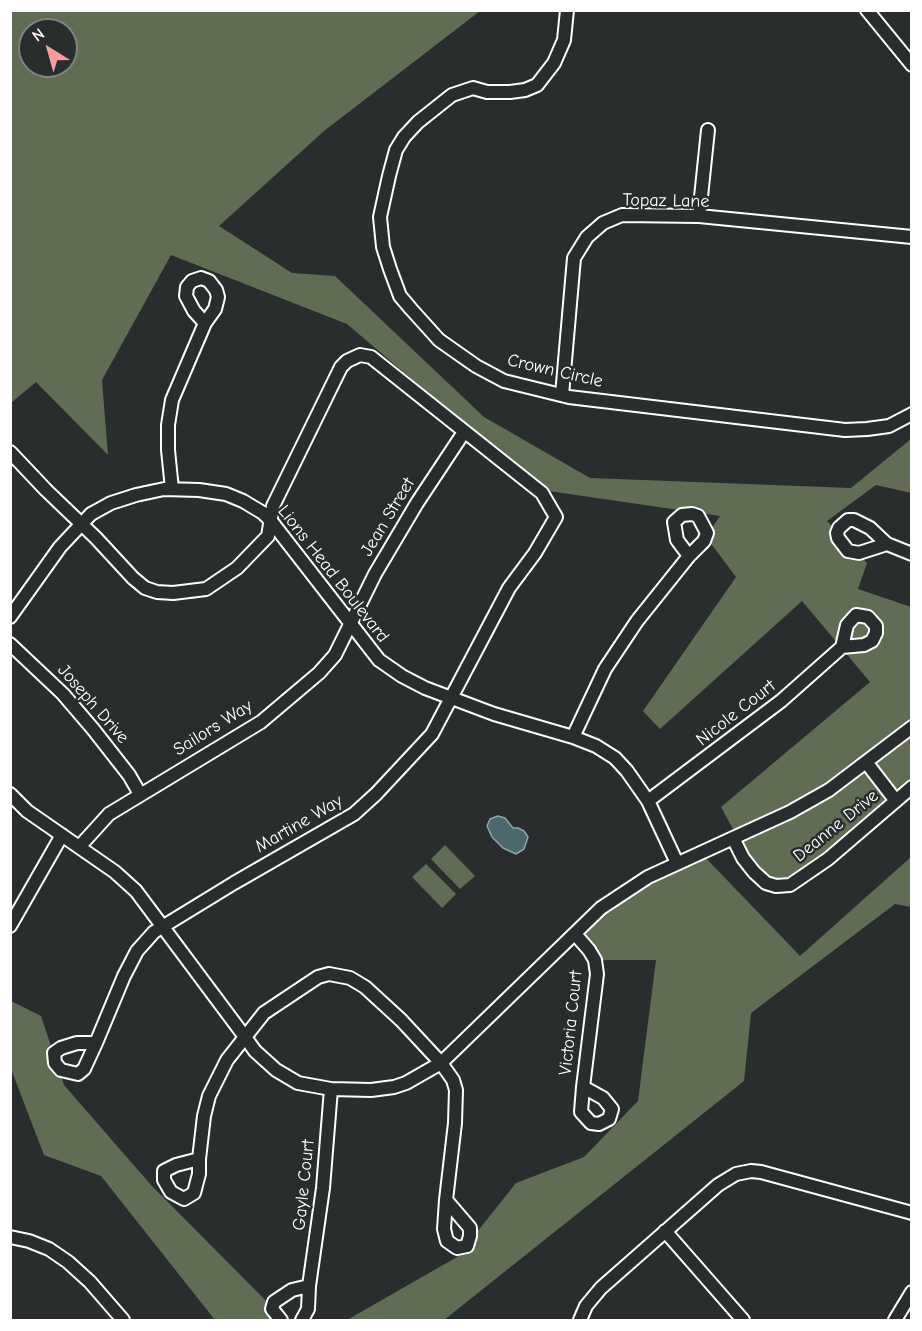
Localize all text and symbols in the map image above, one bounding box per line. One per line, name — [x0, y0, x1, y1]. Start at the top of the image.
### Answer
north arrow — [18, 18, 78, 78]
text: N — [29, 25, 48, 46]
street label: Topaz Lane — [622, 189, 710, 213]
street label: Crown Circle — [505, 350, 605, 392]
street label: Jean Street — [356, 474, 420, 560]
street label: Lions Head Boulevard — [273, 501, 393, 647]
street label: Joseph Drive — [53, 660, 133, 748]
street label: Nicole Court — [692, 675, 780, 751]
street label: Sailors Way — [169, 695, 257, 761]
street label: Deanne Drive — [789, 785, 883, 867]
street label: Martine Way — [251, 790, 347, 858]
street label: Victoria Court — [555, 970, 587, 1076]
street label: Gayle Court — [288, 1138, 320, 1232]

